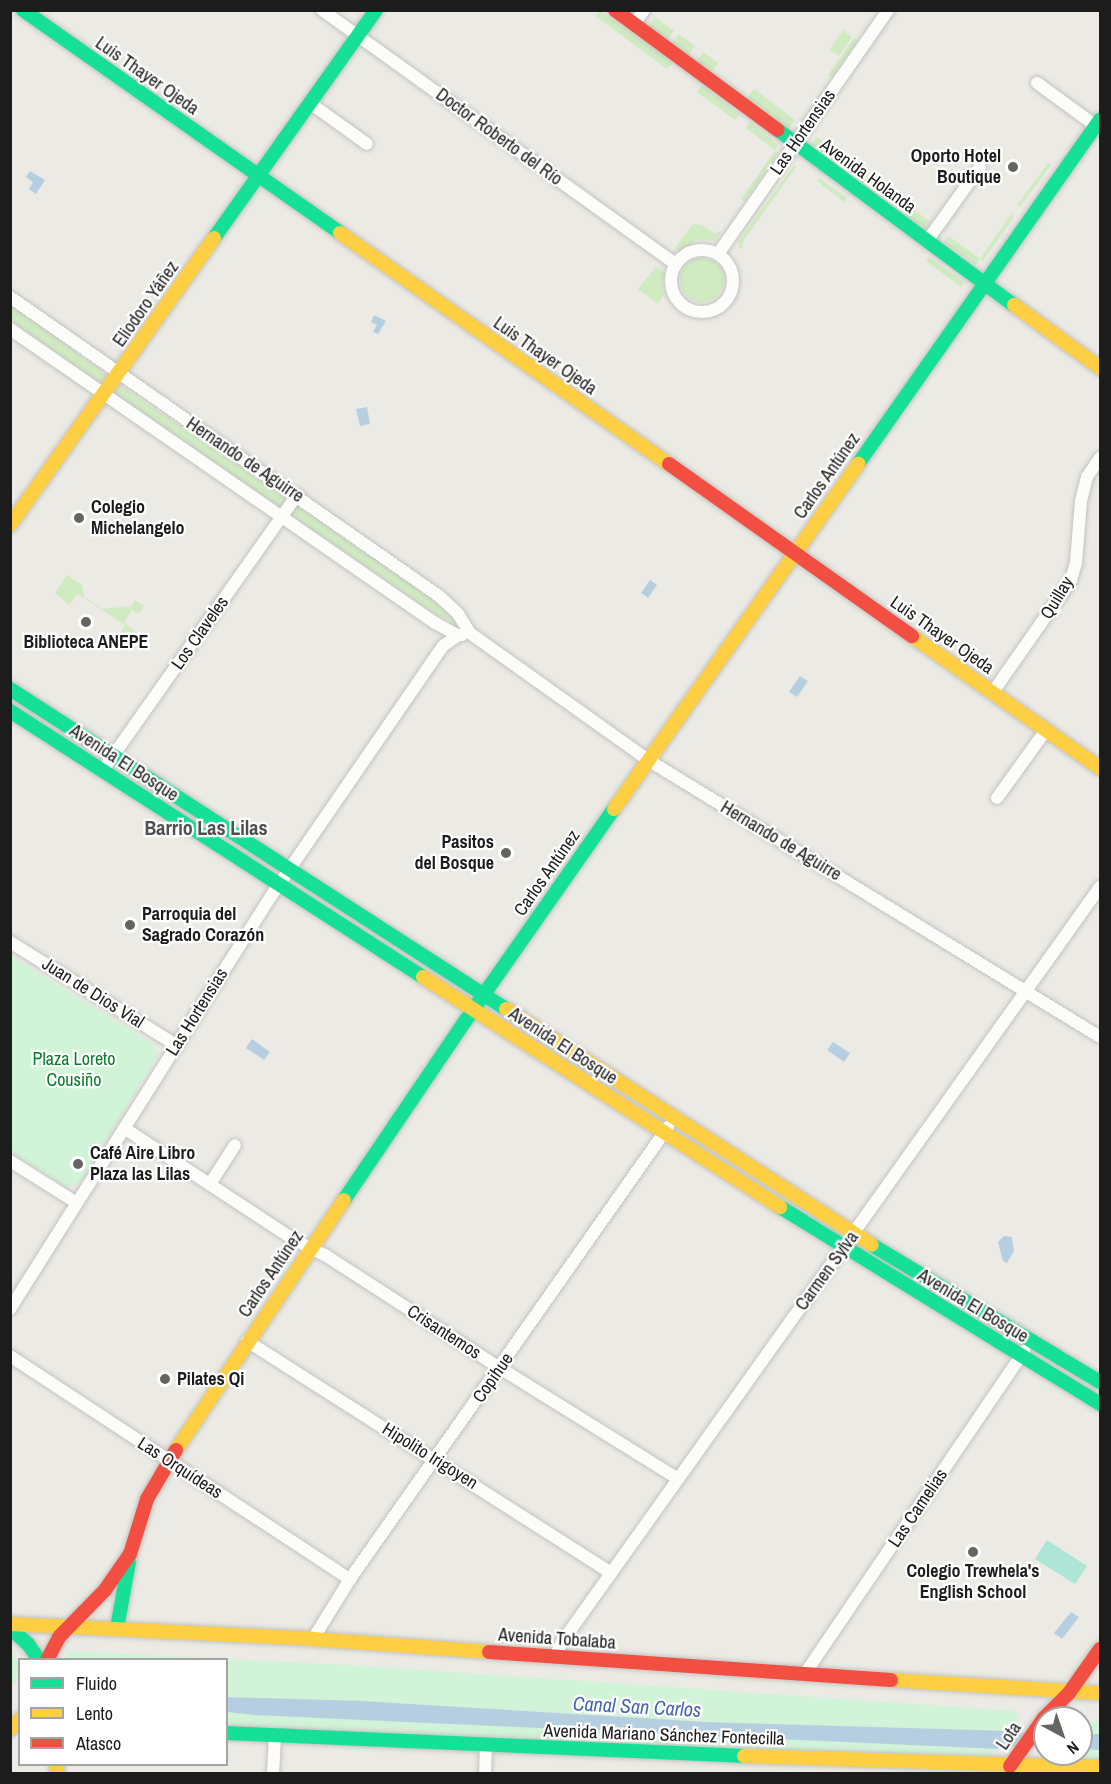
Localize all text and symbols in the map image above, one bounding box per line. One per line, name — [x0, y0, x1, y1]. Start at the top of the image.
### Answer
street label: Luis Thayer Ojeda — [91, 32, 203, 120]
street label: Doctor Roberto del Río — [432, 84, 566, 190]
street label: Las Hortensias — [766, 85, 840, 179]
street label: Avenida Holanda — [816, 134, 920, 218]
place label: Oporto Hotel Boutique — [911, 146, 1001, 188]
marker: Oporto Hotel Boutique — [1006, 160, 1020, 174]
street label: Eliodoro Yáñez — [109, 257, 183, 351]
street label: Luis Thayer Ojeda — [489, 312, 601, 400]
street label: Hernando de Aguirre — [182, 413, 308, 507]
street label: Carlos Antúnez — [789, 428, 865, 524]
place label: Colegio Michelangelo — [91, 497, 185, 540]
marker: Colegio Michelangelo — [72, 511, 86, 525]
street label: Quillay — [1036, 573, 1078, 623]
street label: Luis Thayer Ojeda — [886, 591, 998, 679]
street label: Los Claveles — [167, 592, 233, 674]
marker: Biblioteca ANEPE — [79, 615, 93, 629]
place label: Biblioteca ANEPE — [23, 631, 149, 653]
street label: Avenida El Bosque — [66, 720, 182, 806]
street label: Hernando de Aguirre — [716, 796, 846, 886]
district label: Barrio Las Lilas — [144, 815, 268, 839]
street label: Carlos Antúnez — [509, 825, 585, 921]
place label: Pasitos del Bosque — [414, 832, 494, 874]
marker: Pasitos del Bosque — [499, 846, 513, 860]
place label: Parroquia del Sagrado Corazón — [142, 904, 264, 946]
marker: Parroquia del Sagrado Corazón — [123, 918, 137, 932]
street label: Juan de Dios Vial — [38, 953, 148, 1033]
street label: Las Hortensias — [162, 964, 232, 1060]
street label: Avenida El Bosque — [505, 1003, 621, 1089]
park label: Plaza Loreto Cousiño — [33, 1049, 115, 1092]
place label: Café Aire Libro Plaza las Lilas — [90, 1143, 196, 1186]
marker: Café Aire Libro Plaza las Lilas — [71, 1157, 85, 1171]
street label: Carlos Antúnez — [234, 1226, 308, 1322]
street label: Carmen Sylva — [791, 1227, 863, 1315]
street label: Avenida El Bosque — [914, 1264, 1032, 1348]
street label: Crisantemos — [403, 1300, 485, 1364]
street label: Copihue — [468, 1349, 518, 1407]
place label: Pilates Qi — [177, 1368, 244, 1390]
marker: Pilates Qi — [158, 1372, 172, 1386]
street label: Hipolito Irigoyen — [378, 1418, 482, 1494]
street label: Las Orquídeas — [134, 1433, 226, 1503]
street label: Las Camelias — [884, 1465, 952, 1551]
marker: Colegio Trewhela's English School — [966, 1545, 980, 1559]
place label: Colegio Trewhela's English School — [906, 1561, 1040, 1604]
street label: Avenida Tobalaba — [497, 1624, 617, 1654]
legend — [18, 1658, 228, 1766]
text: Fluido — [76, 1671, 117, 1696]
water label: Canal San Carlos — [572, 1691, 702, 1721]
text: Lento — [76, 1701, 113, 1726]
north arrow — [1033, 1706, 1093, 1766]
street label: Lota — [992, 1718, 1026, 1754]
street label: Avenida Mariano Sánchez Fontecilla — [543, 1720, 785, 1750]
text: Atasco — [76, 1731, 121, 1756]
text: N — [1063, 1737, 1084, 1760]

